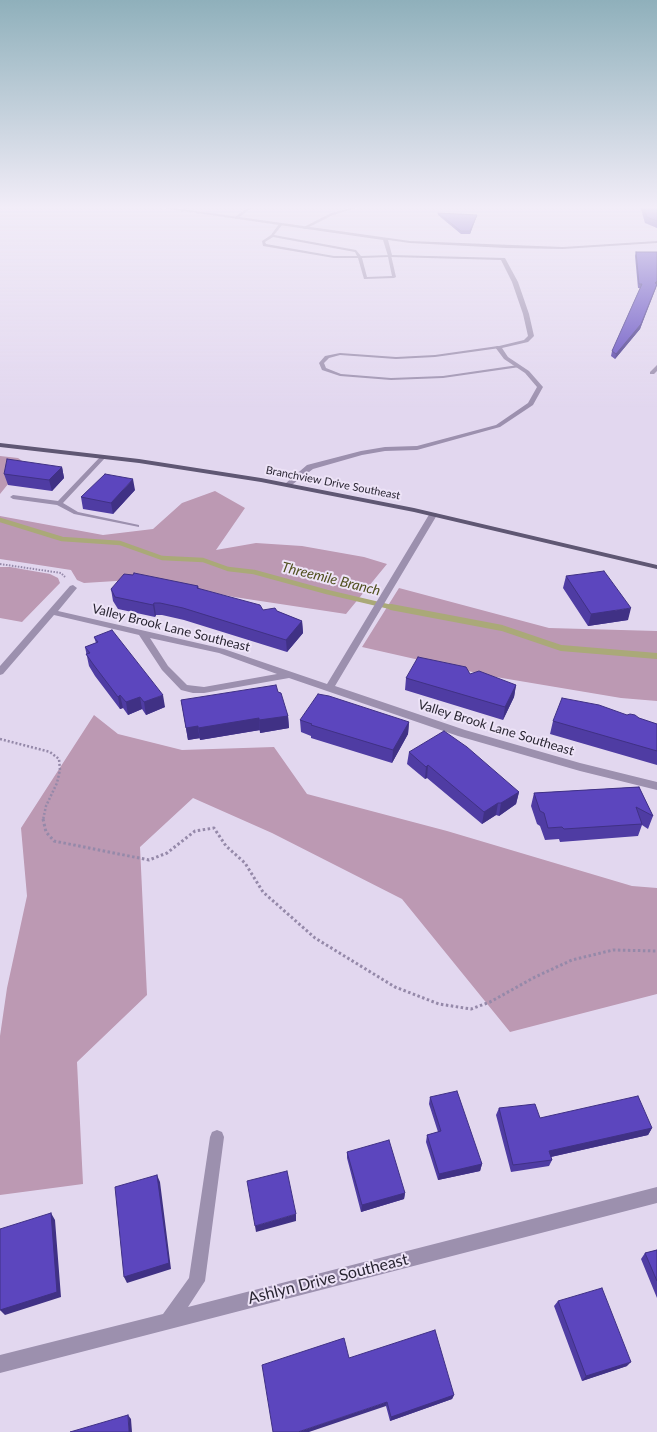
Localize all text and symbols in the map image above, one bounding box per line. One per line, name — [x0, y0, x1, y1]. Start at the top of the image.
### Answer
street label: Branchview Drive Southeast — [265, 463, 401, 503]
water label: Threemile Branch — [280, 559, 382, 599]
street label: Valley Brook Lane Southeast — [90, 601, 252, 655]
street label: Valley Brook Lane Southeast — [416, 697, 576, 759]
street label: Ashlyn Drive Southeast — [246, 1250, 410, 1308]

